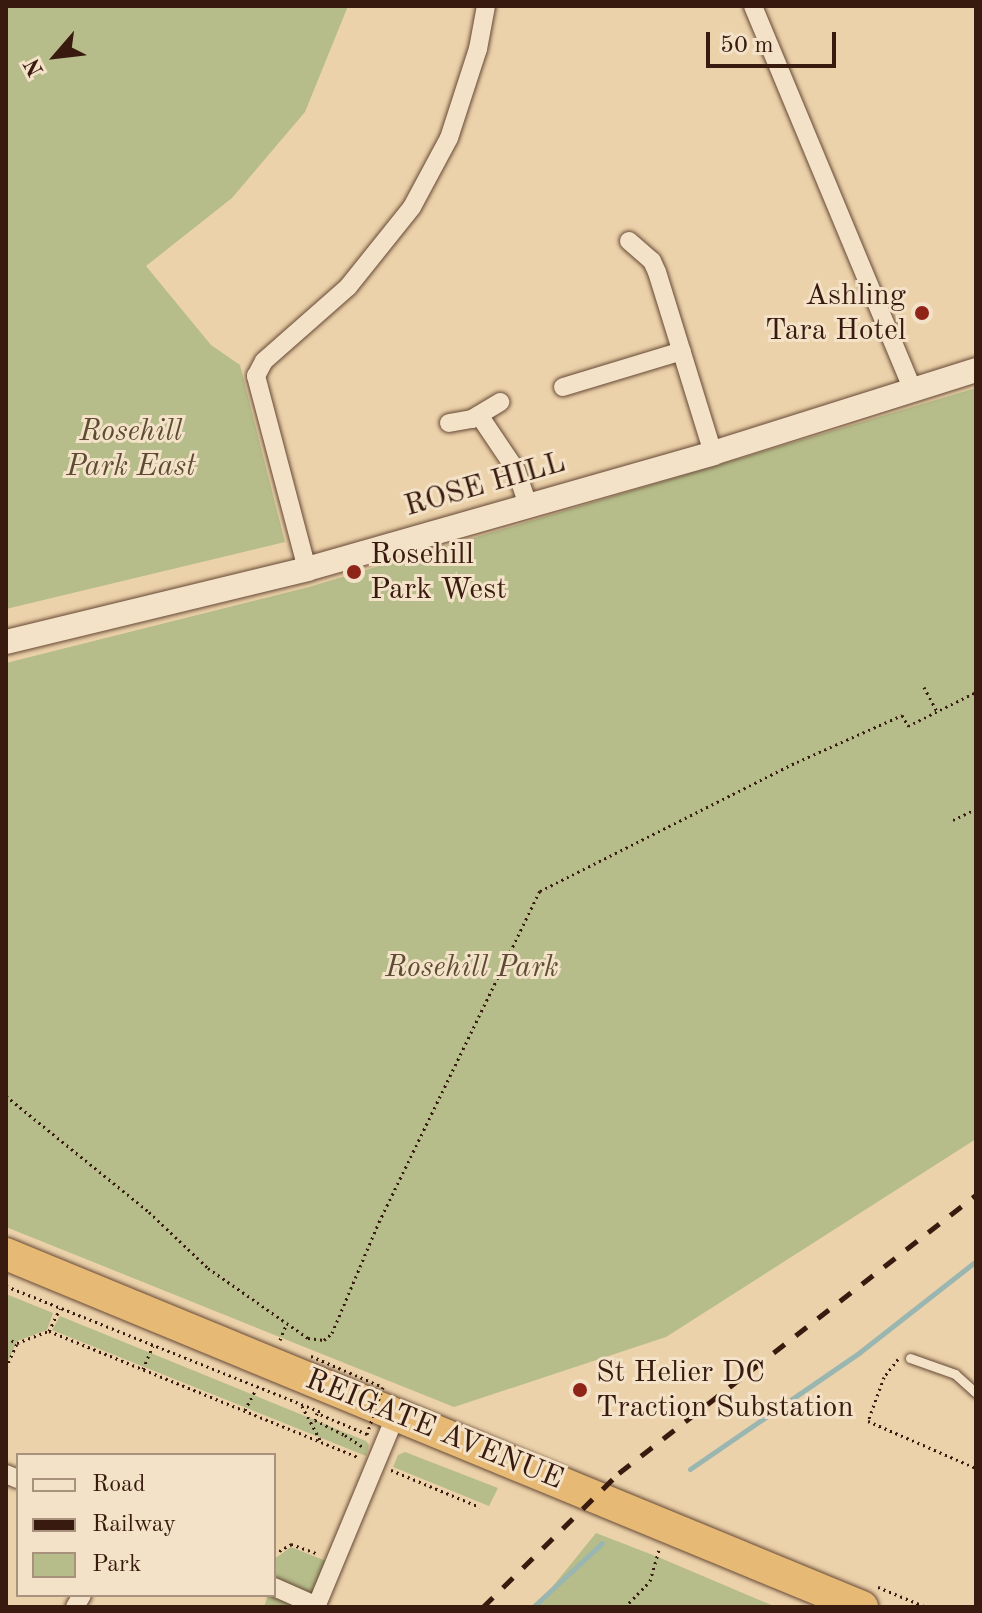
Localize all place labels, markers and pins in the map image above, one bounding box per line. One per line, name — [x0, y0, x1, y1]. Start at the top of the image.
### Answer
place label: Ashling Tara Hotel — [765, 278, 906, 348]
marker: Ashling Tara Hotel — [913, 304, 931, 322]
place label: Rosehill Park West — [370, 537, 507, 608]
marker: Rosehill Park West — [345, 563, 363, 581]
place label: St Helier DC Traction Substation — [596, 1355, 854, 1426]
marker: St Helier DC Traction Substation — [571, 1381, 589, 1399]

